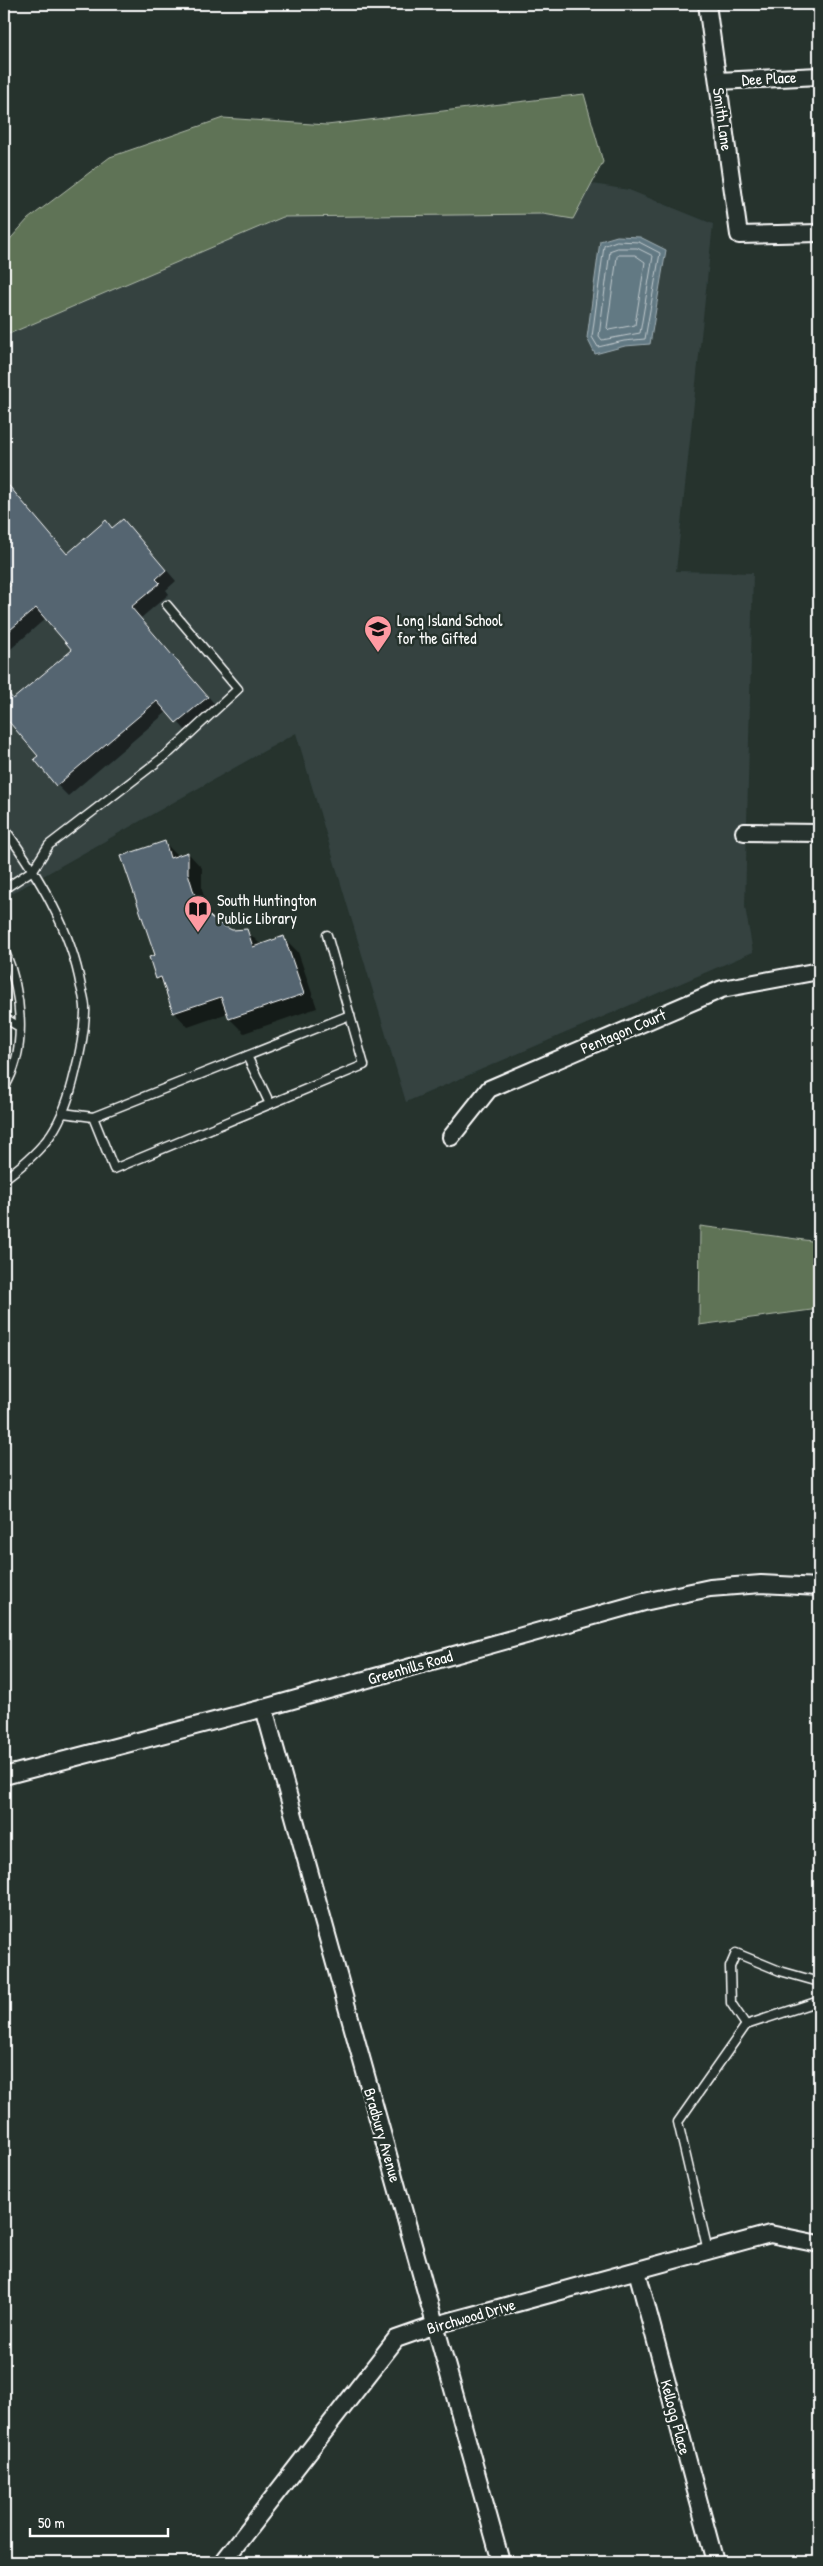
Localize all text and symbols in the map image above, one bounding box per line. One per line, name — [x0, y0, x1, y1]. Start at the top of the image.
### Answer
street label: Dee Place — [741, 66, 798, 90]
street label: Smith Lane — [708, 86, 738, 153]
place label: Long Island School for the Gifted — [397, 609, 503, 649]
school or university icon: Long Island School for the Gifted — [363, 614, 393, 653]
place label: South Huntington Public Library — [217, 889, 317, 929]
library icon: South Huntington Public Library — [183, 894, 213, 933]
street label: Pentagon Court — [577, 1003, 670, 1059]
street label: Greenhills Road — [365, 1644, 455, 1690]
street label: Bradbury Avenue — [359, 2085, 407, 2185]
street label: Birchwood Drive — [424, 2293, 518, 2339]
street label: Kellogg Place — [655, 2377, 697, 2458]
scale bar — [30, 2506, 168, 2538]
text: 50 m — [38, 2512, 65, 2533]

